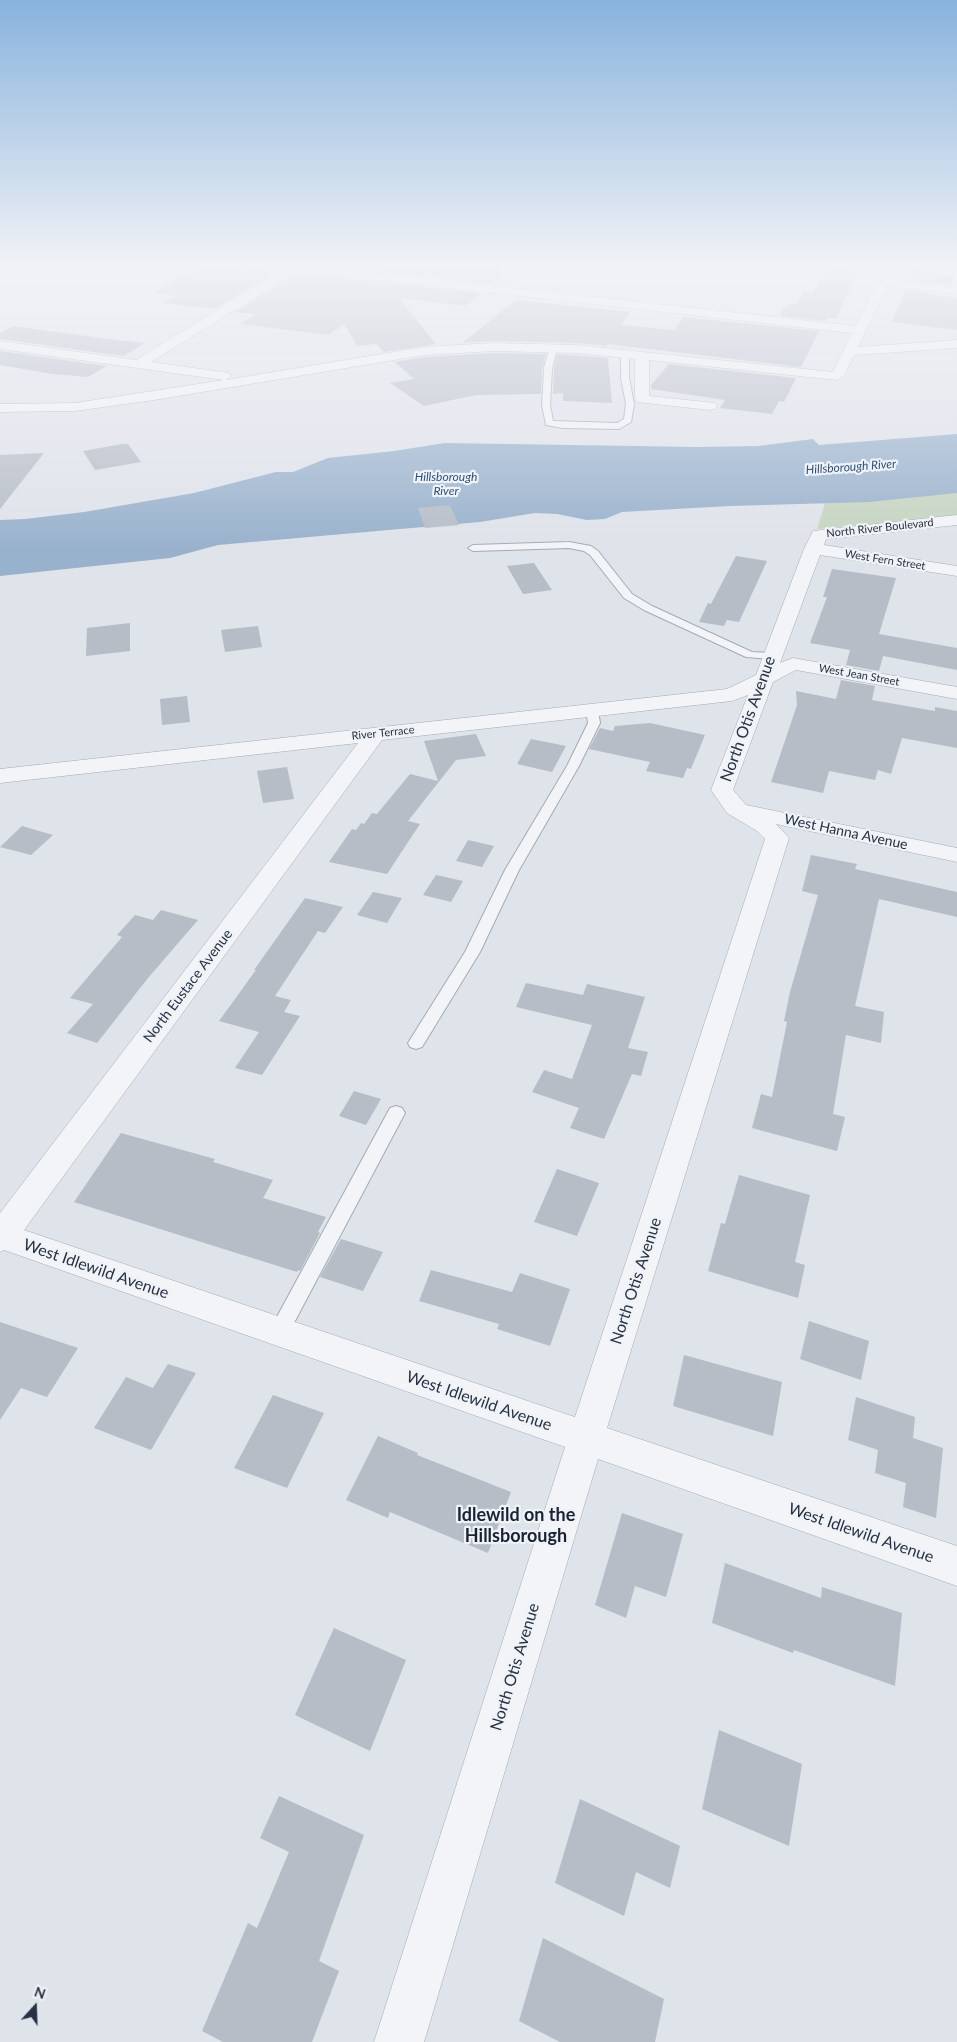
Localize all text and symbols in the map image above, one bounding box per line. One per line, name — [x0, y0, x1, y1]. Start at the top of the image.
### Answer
water label: Hillsborough River — [805, 457, 897, 477]
water label: Hillsborough River — [415, 470, 477, 498]
street label: North River Boulevard — [826, 516, 934, 540]
street label: West Fern Street — [844, 547, 926, 573]
street label: North Otis Avenue — [716, 654, 780, 784]
street label: West Jean Street — [818, 661, 900, 689]
street label: River Terrace — [351, 723, 415, 743]
street label: West Hanna Avenue — [783, 811, 909, 853]
street label: North Eustace Avenue — [140, 926, 236, 1046]
street label: North Otis Avenue — [606, 1215, 666, 1347]
street label: West Idlewild Avenue — [21, 1235, 171, 1303]
street label: West Idlewild Avenue — [404, 1367, 554, 1435]
street label: West Idlewild Avenue — [786, 1499, 936, 1567]
district label: Idlewild on the Hillsborough — [457, 1504, 575, 1546]
street label: North Otis Avenue — [486, 1601, 544, 1733]
north arrow — [10, 1982, 60, 2032]
text: N — [32, 1983, 48, 2002]

